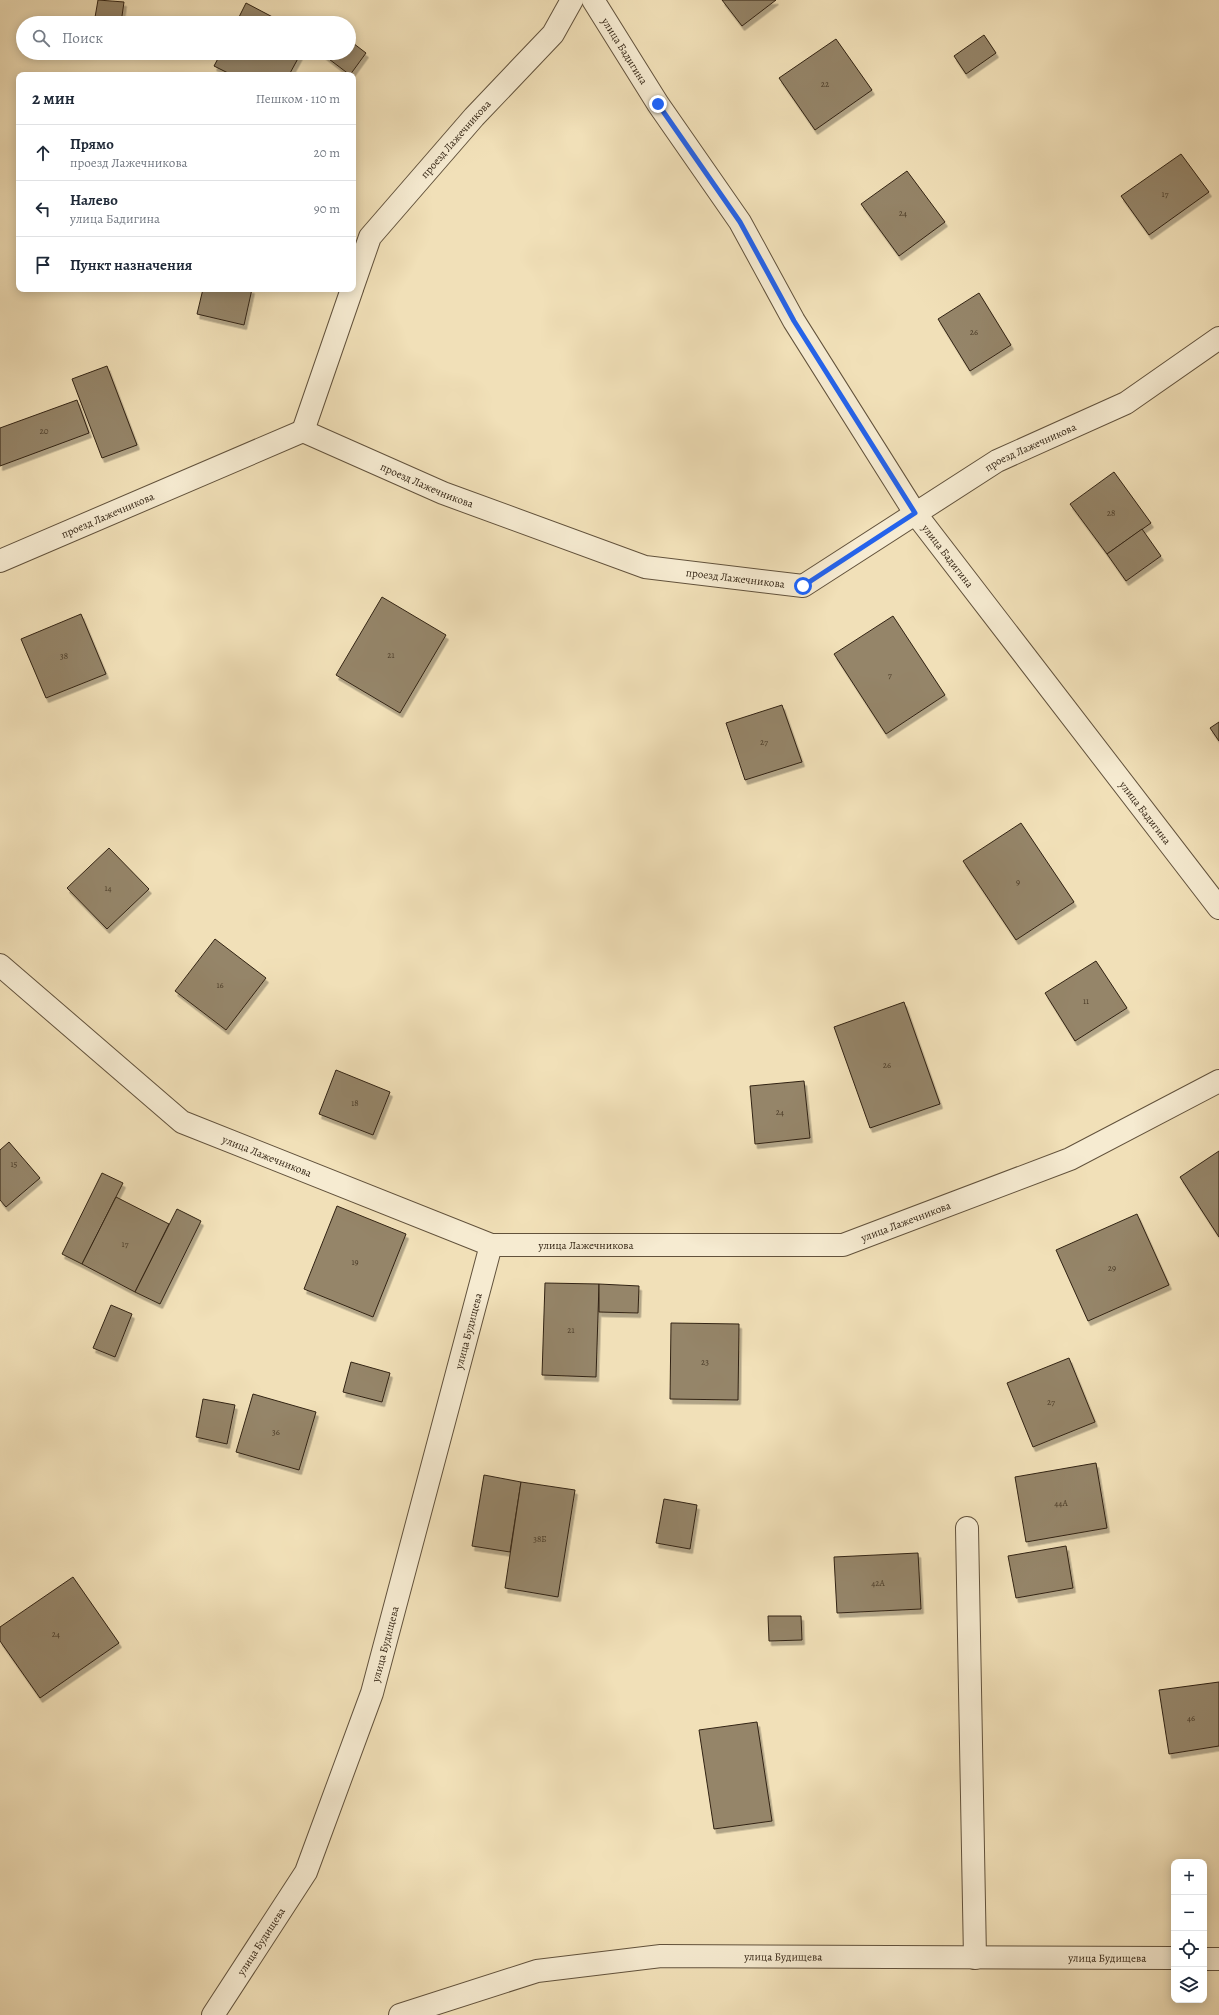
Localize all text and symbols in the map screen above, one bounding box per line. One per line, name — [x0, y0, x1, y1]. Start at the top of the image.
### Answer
street label: улица Бадигина — [598, 14, 652, 88]
search box — [16, 16, 356, 60]
icon: search — [30, 27, 52, 49]
text: Поиск — [62, 28, 103, 48]
house number: 22 — [821, 78, 830, 90]
text: 2 мин — [32, 87, 75, 110]
text: Пешком · 110 m — [256, 90, 340, 107]
route end — [649, 95, 667, 113]
street label: проезд Лажечникова — [417, 96, 495, 181]
text: Прямо — [70, 134, 114, 154]
icon: ahead — [32, 142, 54, 164]
text: 20 m — [314, 144, 340, 161]
text: проезд Лажечникова — [70, 154, 188, 171]
house number: 17 — [1162, 188, 1169, 200]
text: Налево — [70, 190, 118, 210]
icon: left — [32, 198, 54, 220]
text: 90 m — [314, 200, 340, 217]
house number: 24 — [899, 207, 907, 219]
text: улица Бадигина — [70, 210, 160, 227]
icon: arrive — [32, 254, 54, 276]
text: Пункт назначения — [70, 255, 192, 275]
house number: 26 — [970, 326, 978, 338]
street label: проезд Лажечникова — [981, 419, 1079, 475]
house number: 20 — [39, 425, 49, 437]
street label: проезд Лажечникова — [378, 459, 476, 511]
street label: проезд Лажечникова — [59, 488, 157, 541]
house number: 28 — [1107, 507, 1115, 519]
street label: улица Бадигина — [918, 520, 978, 591]
street label: проезд Лажечникова — [685, 564, 787, 591]
route start — [794, 577, 812, 595]
house number: 21 — [387, 649, 395, 661]
house number: 38 — [60, 650, 68, 662]
house number: 7 — [888, 669, 892, 681]
house number: 27 — [760, 736, 768, 748]
street label: улица Бадигина — [1116, 777, 1175, 848]
house number: 9 — [1016, 876, 1020, 888]
house number: 14 — [104, 882, 112, 894]
house number: 16 — [216, 979, 224, 991]
house number: 11 — [1083, 995, 1089, 1007]
house number: 26 — [883, 1059, 891, 1071]
house number: 18 — [351, 1097, 359, 1109]
house number: 24 — [776, 1106, 784, 1118]
street label: улица Лажечникова — [219, 1131, 315, 1181]
house number: 15 — [11, 1158, 18, 1170]
street label: улица Лажечникова — [858, 1197, 954, 1245]
house number: 17 — [122, 1238, 129, 1250]
street label: улица Лажечникова — [538, 1238, 634, 1253]
house number: 19 — [351, 1256, 359, 1268]
house number: 29 — [1108, 1262, 1116, 1274]
street label: улица Будищева — [451, 1290, 486, 1372]
house number: 21 — [567, 1324, 575, 1336]
house number: 23 — [701, 1356, 709, 1368]
house number: 27 — [1047, 1396, 1055, 1408]
house number: 36 — [272, 1426, 280, 1438]
house number: 44А — [1054, 1497, 1068, 1509]
house number: 38Б — [533, 1533, 547, 1545]
house number: 42А — [871, 1577, 886, 1589]
street label: улица Будищева — [367, 1604, 403, 1685]
house number: 24 — [52, 1628, 60, 1640]
house number: 46 — [1187, 1712, 1195, 1724]
map controls — [1171, 1859, 1207, 2003]
button: + — [1171, 1859, 1207, 1895]
button: − — [1171, 1895, 1207, 1931]
street label: улица Будищева — [233, 1904, 289, 1979]
button: locate — [1171, 1931, 1207, 1967]
street label: улица Будищева — [743, 1949, 823, 1964]
street label: улица Будищева — [1067, 1950, 1147, 1965]
button: layers — [1171, 1967, 1207, 2003]

